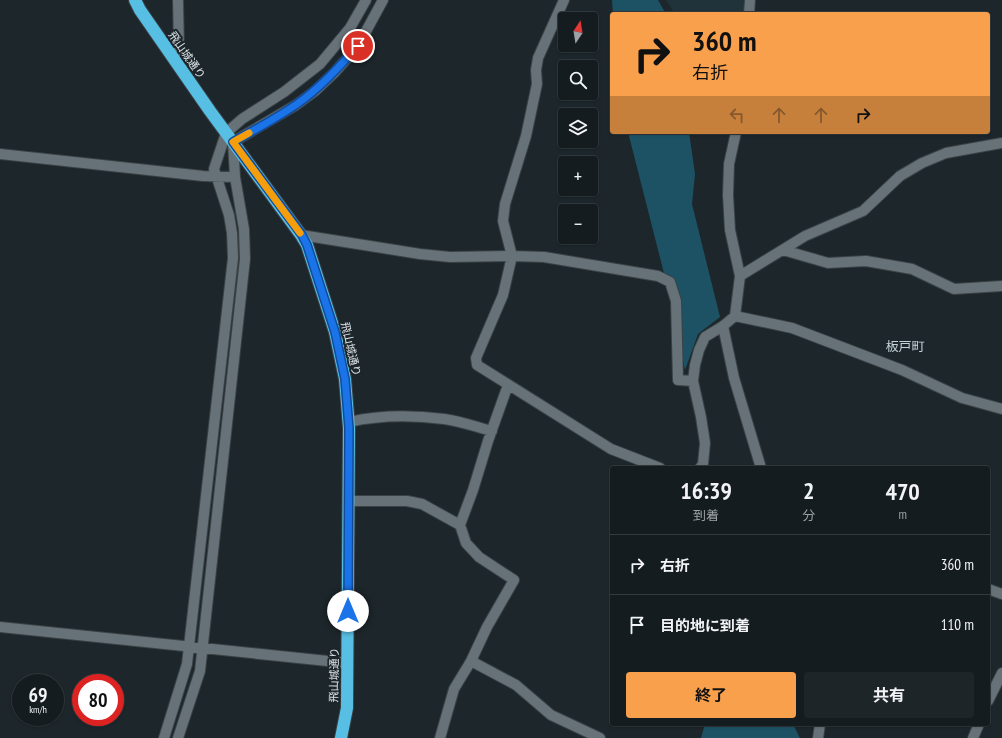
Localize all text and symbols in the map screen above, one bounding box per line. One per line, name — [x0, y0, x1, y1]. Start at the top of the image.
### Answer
north arrow — [558, 12, 598, 52]
map controls — [558, 12, 598, 244]
text: 360 m — [692, 22, 756, 59]
street label: 飛山城通り — [165, 28, 209, 82]
icon: right — [626, 28, 678, 80]
pin — [341, 29, 375, 63]
icon: arrive — [347, 35, 369, 57]
button: search — [558, 60, 598, 100]
text: 右折 — [692, 61, 728, 84]
icon: left — [726, 104, 748, 126]
icon: ahead — [768, 104, 790, 126]
icon: ahead — [810, 104, 832, 126]
icon: right — [852, 104, 874, 126]
button: layers — [558, 108, 598, 148]
button: + — [558, 156, 598, 196]
button: − — [558, 204, 598, 244]
street label: 飛山城通り — [338, 321, 364, 377]
district label: 板戸町 — [885, 338, 925, 355]
text: 16:39 — [680, 475, 732, 506]
text: 2 — [803, 475, 814, 506]
text: 470 — [885, 476, 920, 507]
text: m — [898, 506, 907, 523]
text: 到着 — [693, 507, 719, 524]
text: 分 — [802, 507, 815, 524]
icon: right — [626, 554, 648, 576]
text: 360 m — [941, 555, 974, 574]
text: 右折 — [660, 556, 690, 575]
position arrow — [327, 590, 369, 632]
icon: arrive — [626, 614, 648, 636]
text: 110 m — [941, 615, 974, 634]
text: 目的地に到着 — [660, 616, 750, 635]
street label: 飛山城通り — [327, 647, 341, 703]
button: 終了 — [626, 672, 796, 718]
button: 共有 — [804, 672, 974, 718]
speed limit sign: 80 — [72, 674, 124, 726]
text: 69 — [28, 682, 48, 708]
text: km/h — [29, 703, 47, 716]

